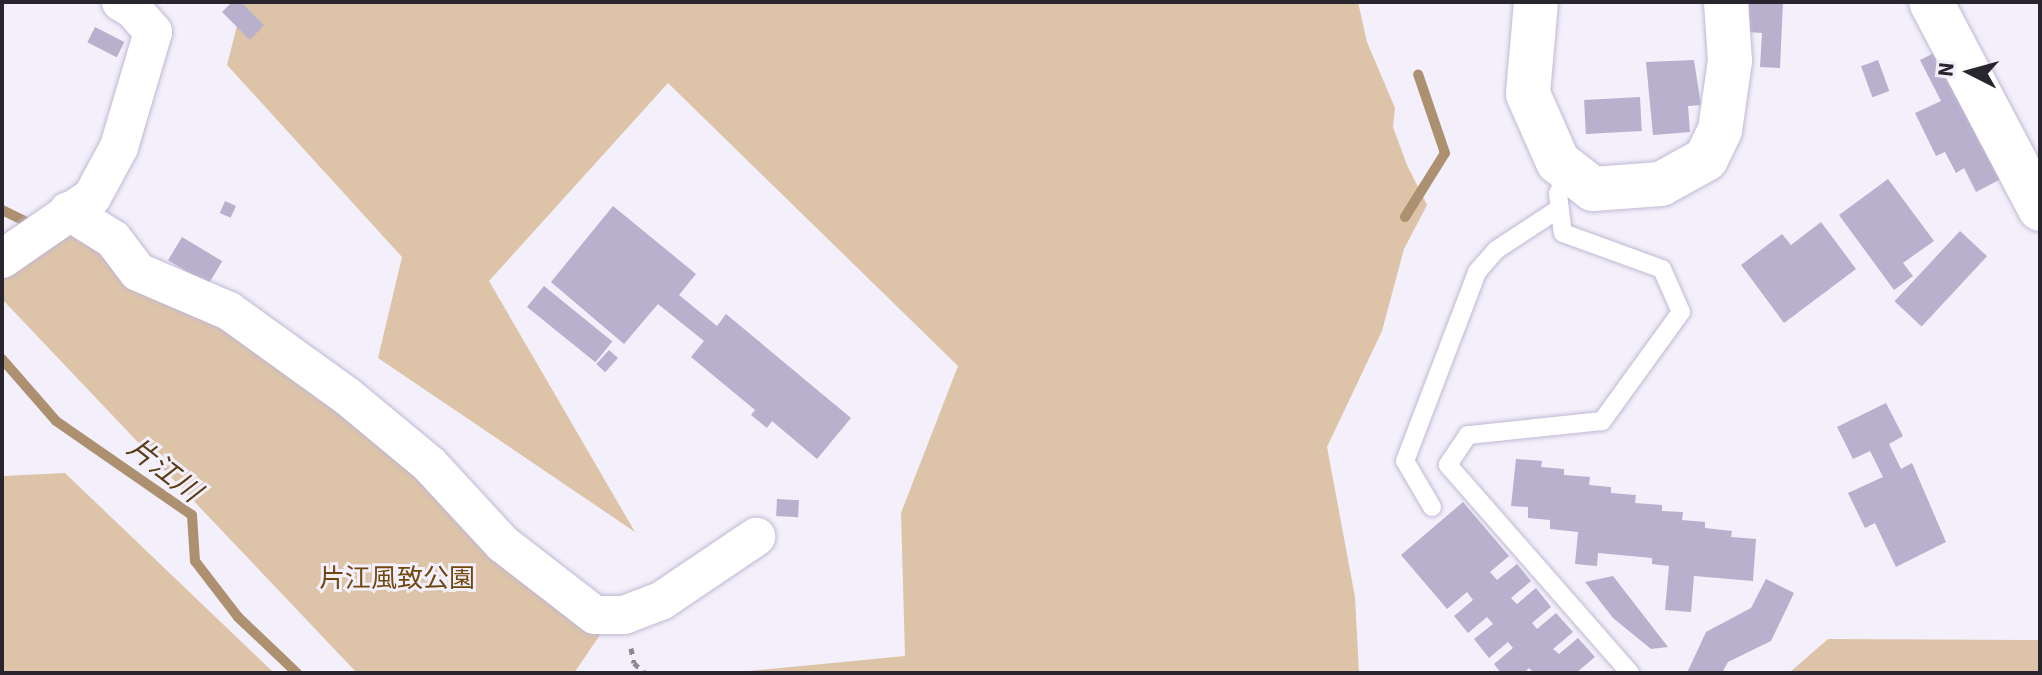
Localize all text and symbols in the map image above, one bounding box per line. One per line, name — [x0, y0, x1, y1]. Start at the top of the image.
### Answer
north arrow — [1930, 32, 2010, 112]
text: N — [1929, 61, 1963, 78]
water label: 片江川 — [121, 431, 207, 509]
park label: 片江風致公園 — [319, 563, 475, 595]

